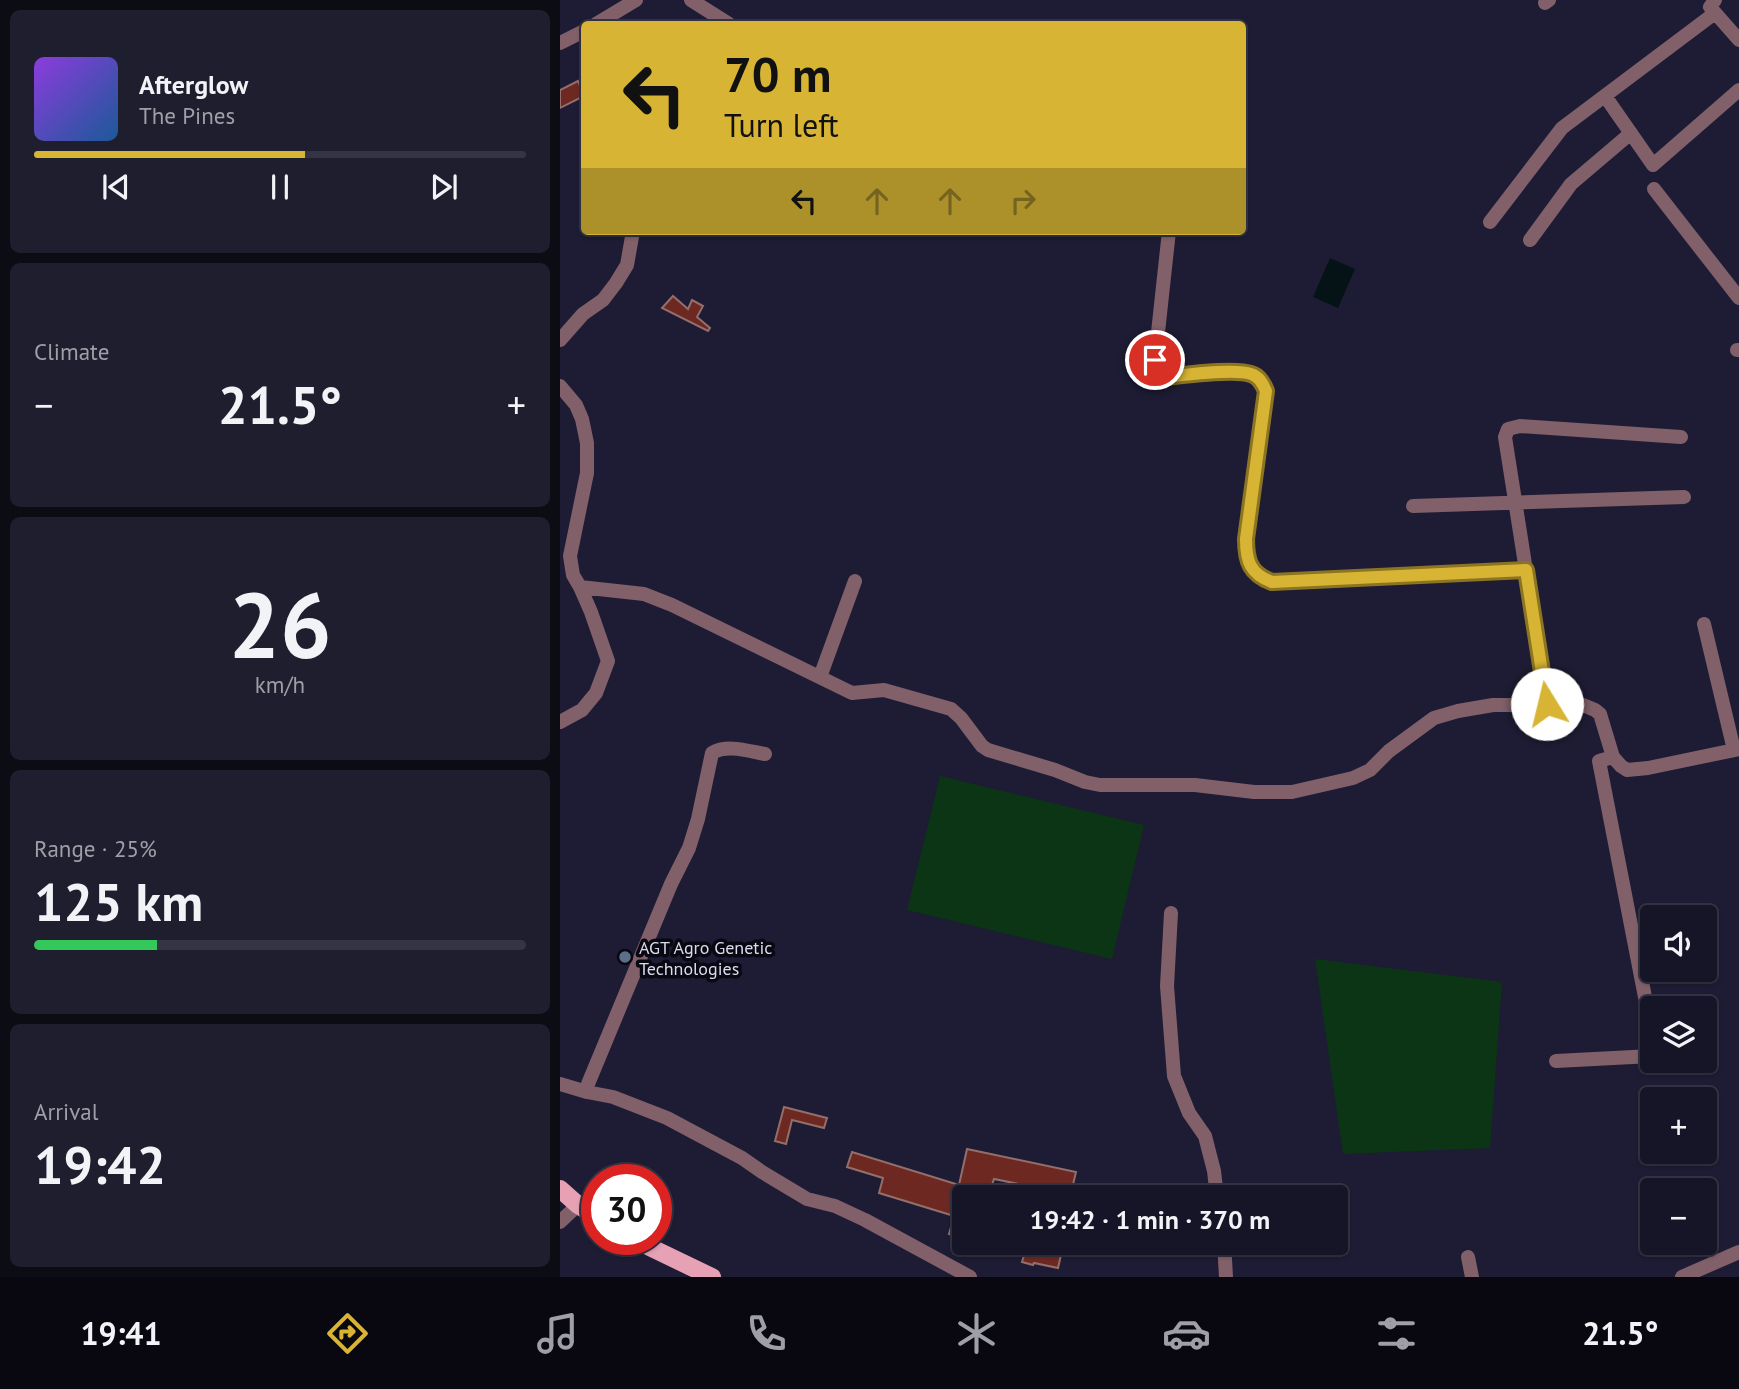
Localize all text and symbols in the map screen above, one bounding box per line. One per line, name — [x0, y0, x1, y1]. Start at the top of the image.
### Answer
text: 70 m — [724, 42, 831, 106]
icon: left — [609, 49, 700, 140]
text: Afterglow — [139, 68, 248, 101]
text: The Pines — [139, 101, 235, 130]
text: Turn left — [724, 104, 839, 146]
icon: previous — [97, 168, 135, 206]
icon: pause — [261, 168, 299, 206]
icon: next — [425, 168, 463, 206]
icon: left — [785, 182, 823, 220]
icon: ahead — [858, 182, 896, 220]
icon: ahead — [931, 182, 969, 220]
icon: right — [1004, 182, 1042, 220]
pin — [1125, 330, 1185, 390]
text: Climate — [34, 337, 109, 366]
icon: arrive — [1136, 341, 1174, 379]
text: 21.5° — [218, 371, 342, 438]
text: − — [34, 380, 53, 429]
text: + — [507, 380, 526, 429]
text: 26 — [228, 565, 332, 683]
position arrow — [1510, 667, 1584, 741]
text: km/h — [255, 670, 305, 699]
text: Range · 25% — [34, 834, 157, 863]
text: 125 km — [34, 868, 203, 935]
map controls — [1640, 905, 1717, 1255]
button: sound — [1640, 905, 1717, 982]
place label: AGT Agro Genetic Technologies — [639, 936, 772, 980]
marker: AGT Agro Genetic Technologies — [617, 949, 633, 965]
button: layers — [1640, 996, 1717, 1073]
button: + — [1640, 1087, 1717, 1164]
text: Arrival — [34, 1097, 98, 1126]
text: 19:42 — [34, 1131, 166, 1198]
speed limit sign: 30 — [581, 1164, 672, 1255]
button: − — [1640, 1178, 1717, 1255]
text: 19:42 · 1 min · 370 m — [1030, 1203, 1270, 1236]
icon: directions — [323, 1309, 372, 1358]
icon: music — [533, 1309, 582, 1358]
icon: phone — [742, 1309, 791, 1358]
icon: climate — [952, 1309, 1001, 1358]
icon: car — [1162, 1309, 1211, 1358]
icon: filters — [1372, 1309, 1421, 1358]
text: 19:41 — [80, 1312, 162, 1354]
text: 21.5° — [1582, 1312, 1659, 1354]

